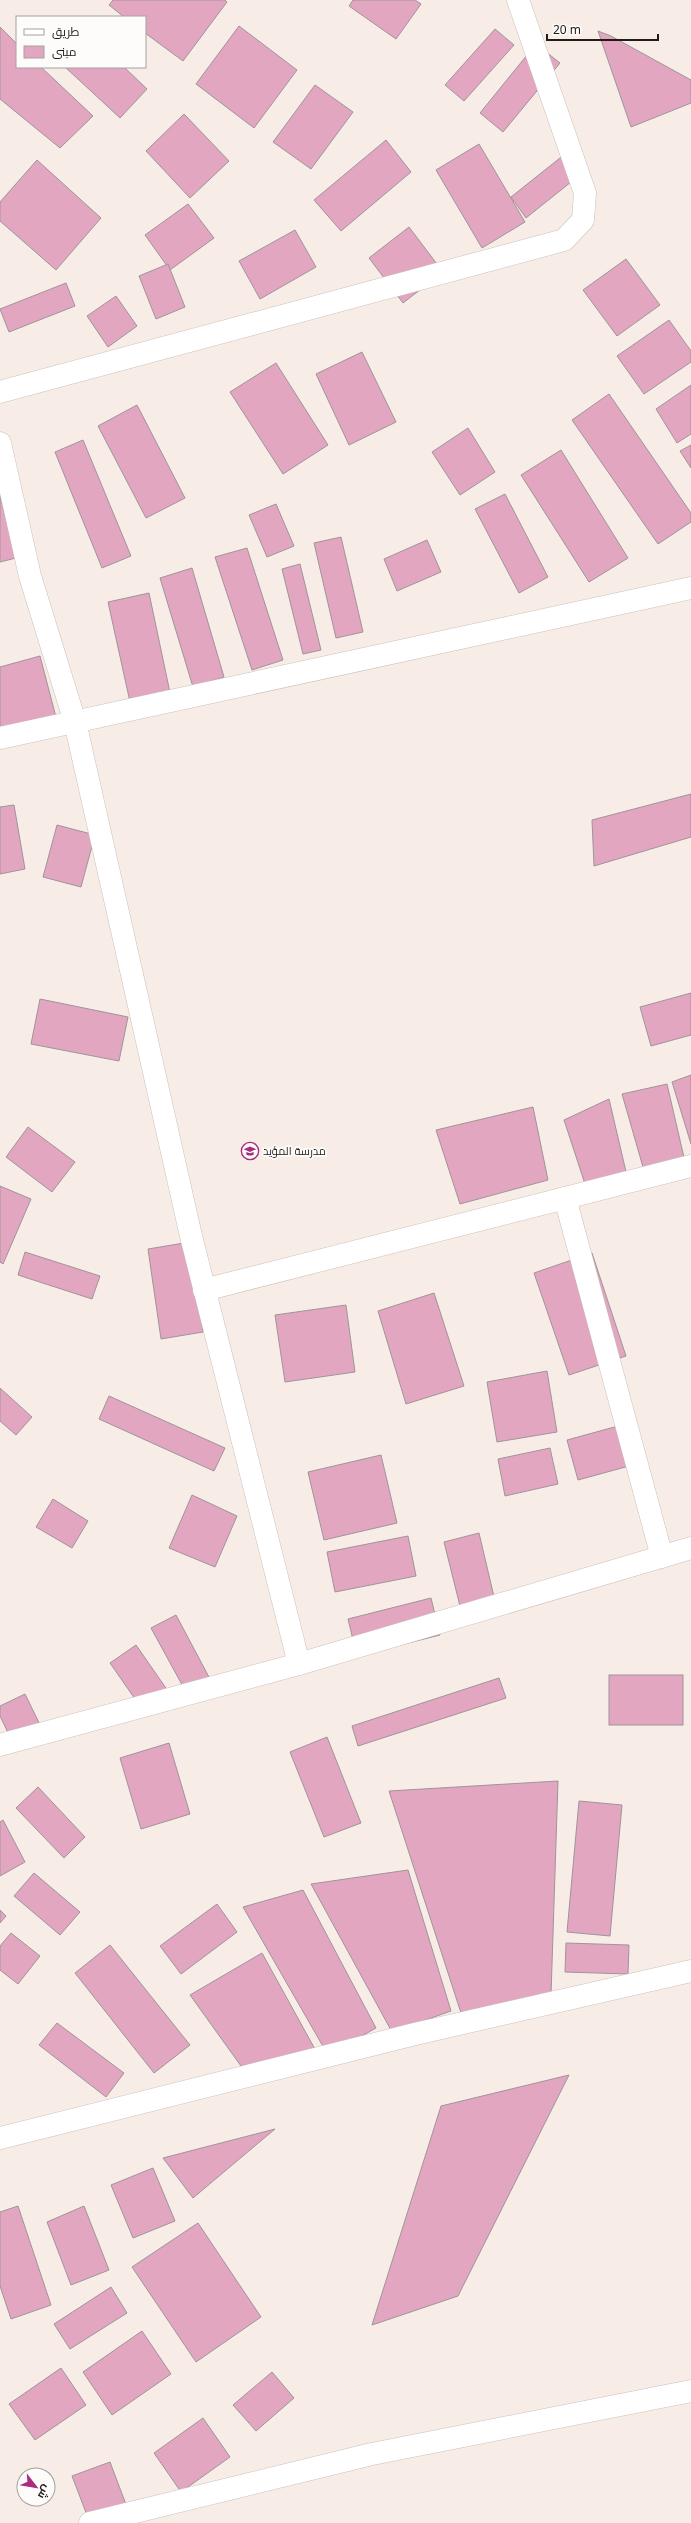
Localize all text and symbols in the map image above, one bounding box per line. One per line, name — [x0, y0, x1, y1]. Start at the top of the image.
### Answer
legend — [16, 16, 146, 68]
scale bar — [547, 16, 658, 42]
text: 20 m — [553, 21, 581, 38]
text: طريق — [52, 23, 80, 40]
text: مبنى — [52, 43, 77, 60]
school or university icon: مدرسة المؤيد — [240, 1141, 260, 1161]
place label: مدرسة المؤيد — [263, 1143, 326, 1158]
north arrow — [16, 2467, 56, 2507]
text: ش — [35, 2482, 55, 2502]

